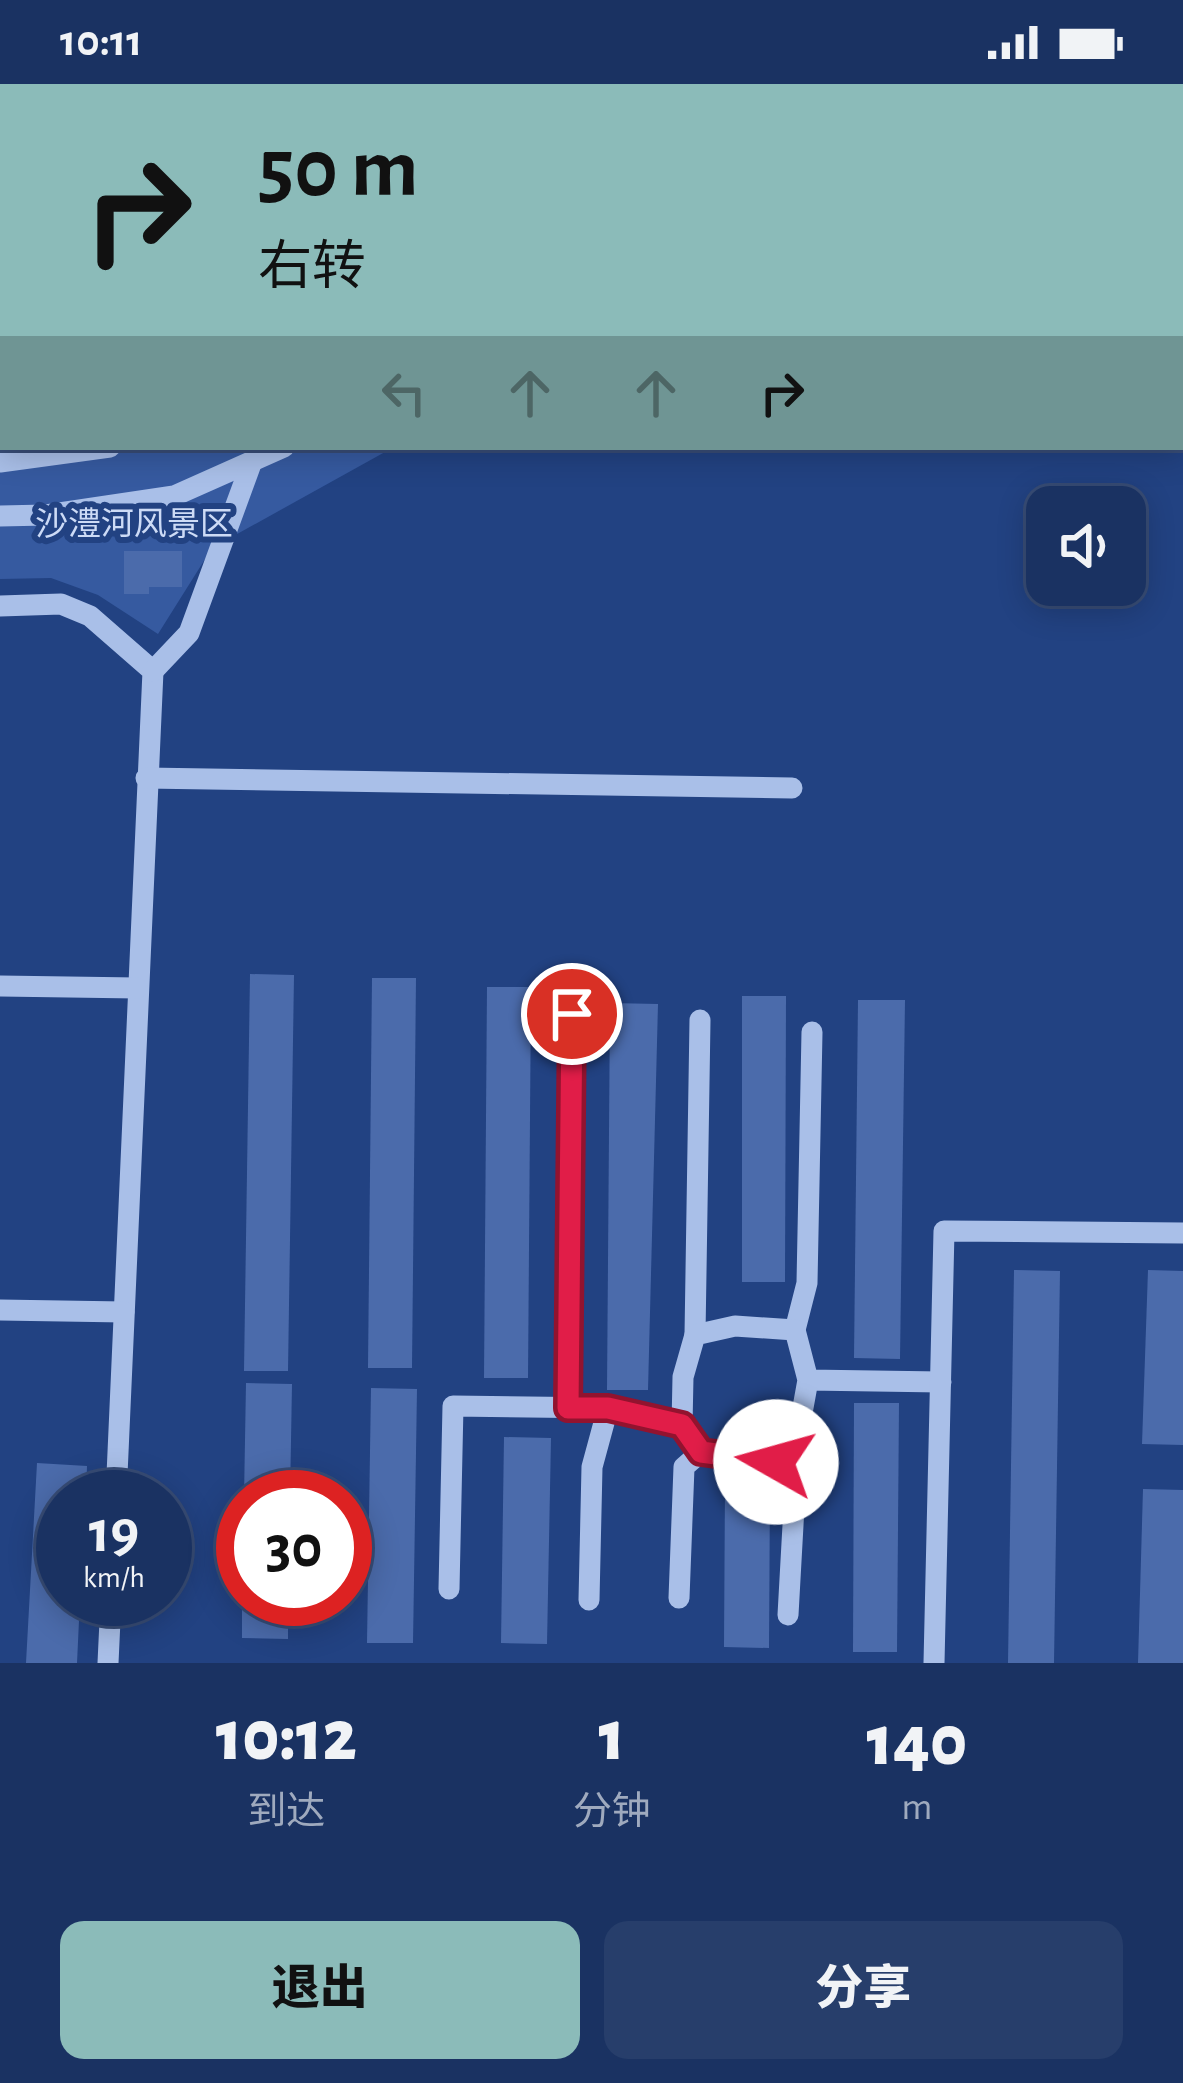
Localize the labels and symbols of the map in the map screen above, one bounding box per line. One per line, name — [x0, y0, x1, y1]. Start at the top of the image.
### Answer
park label: 沙澧河风景区 — [35, 507, 233, 542]
pin — [521, 963, 623, 1065]
position arrow — [713, 1399, 839, 1525]
speed limit sign: 30 — [216, 1470, 372, 1626]

